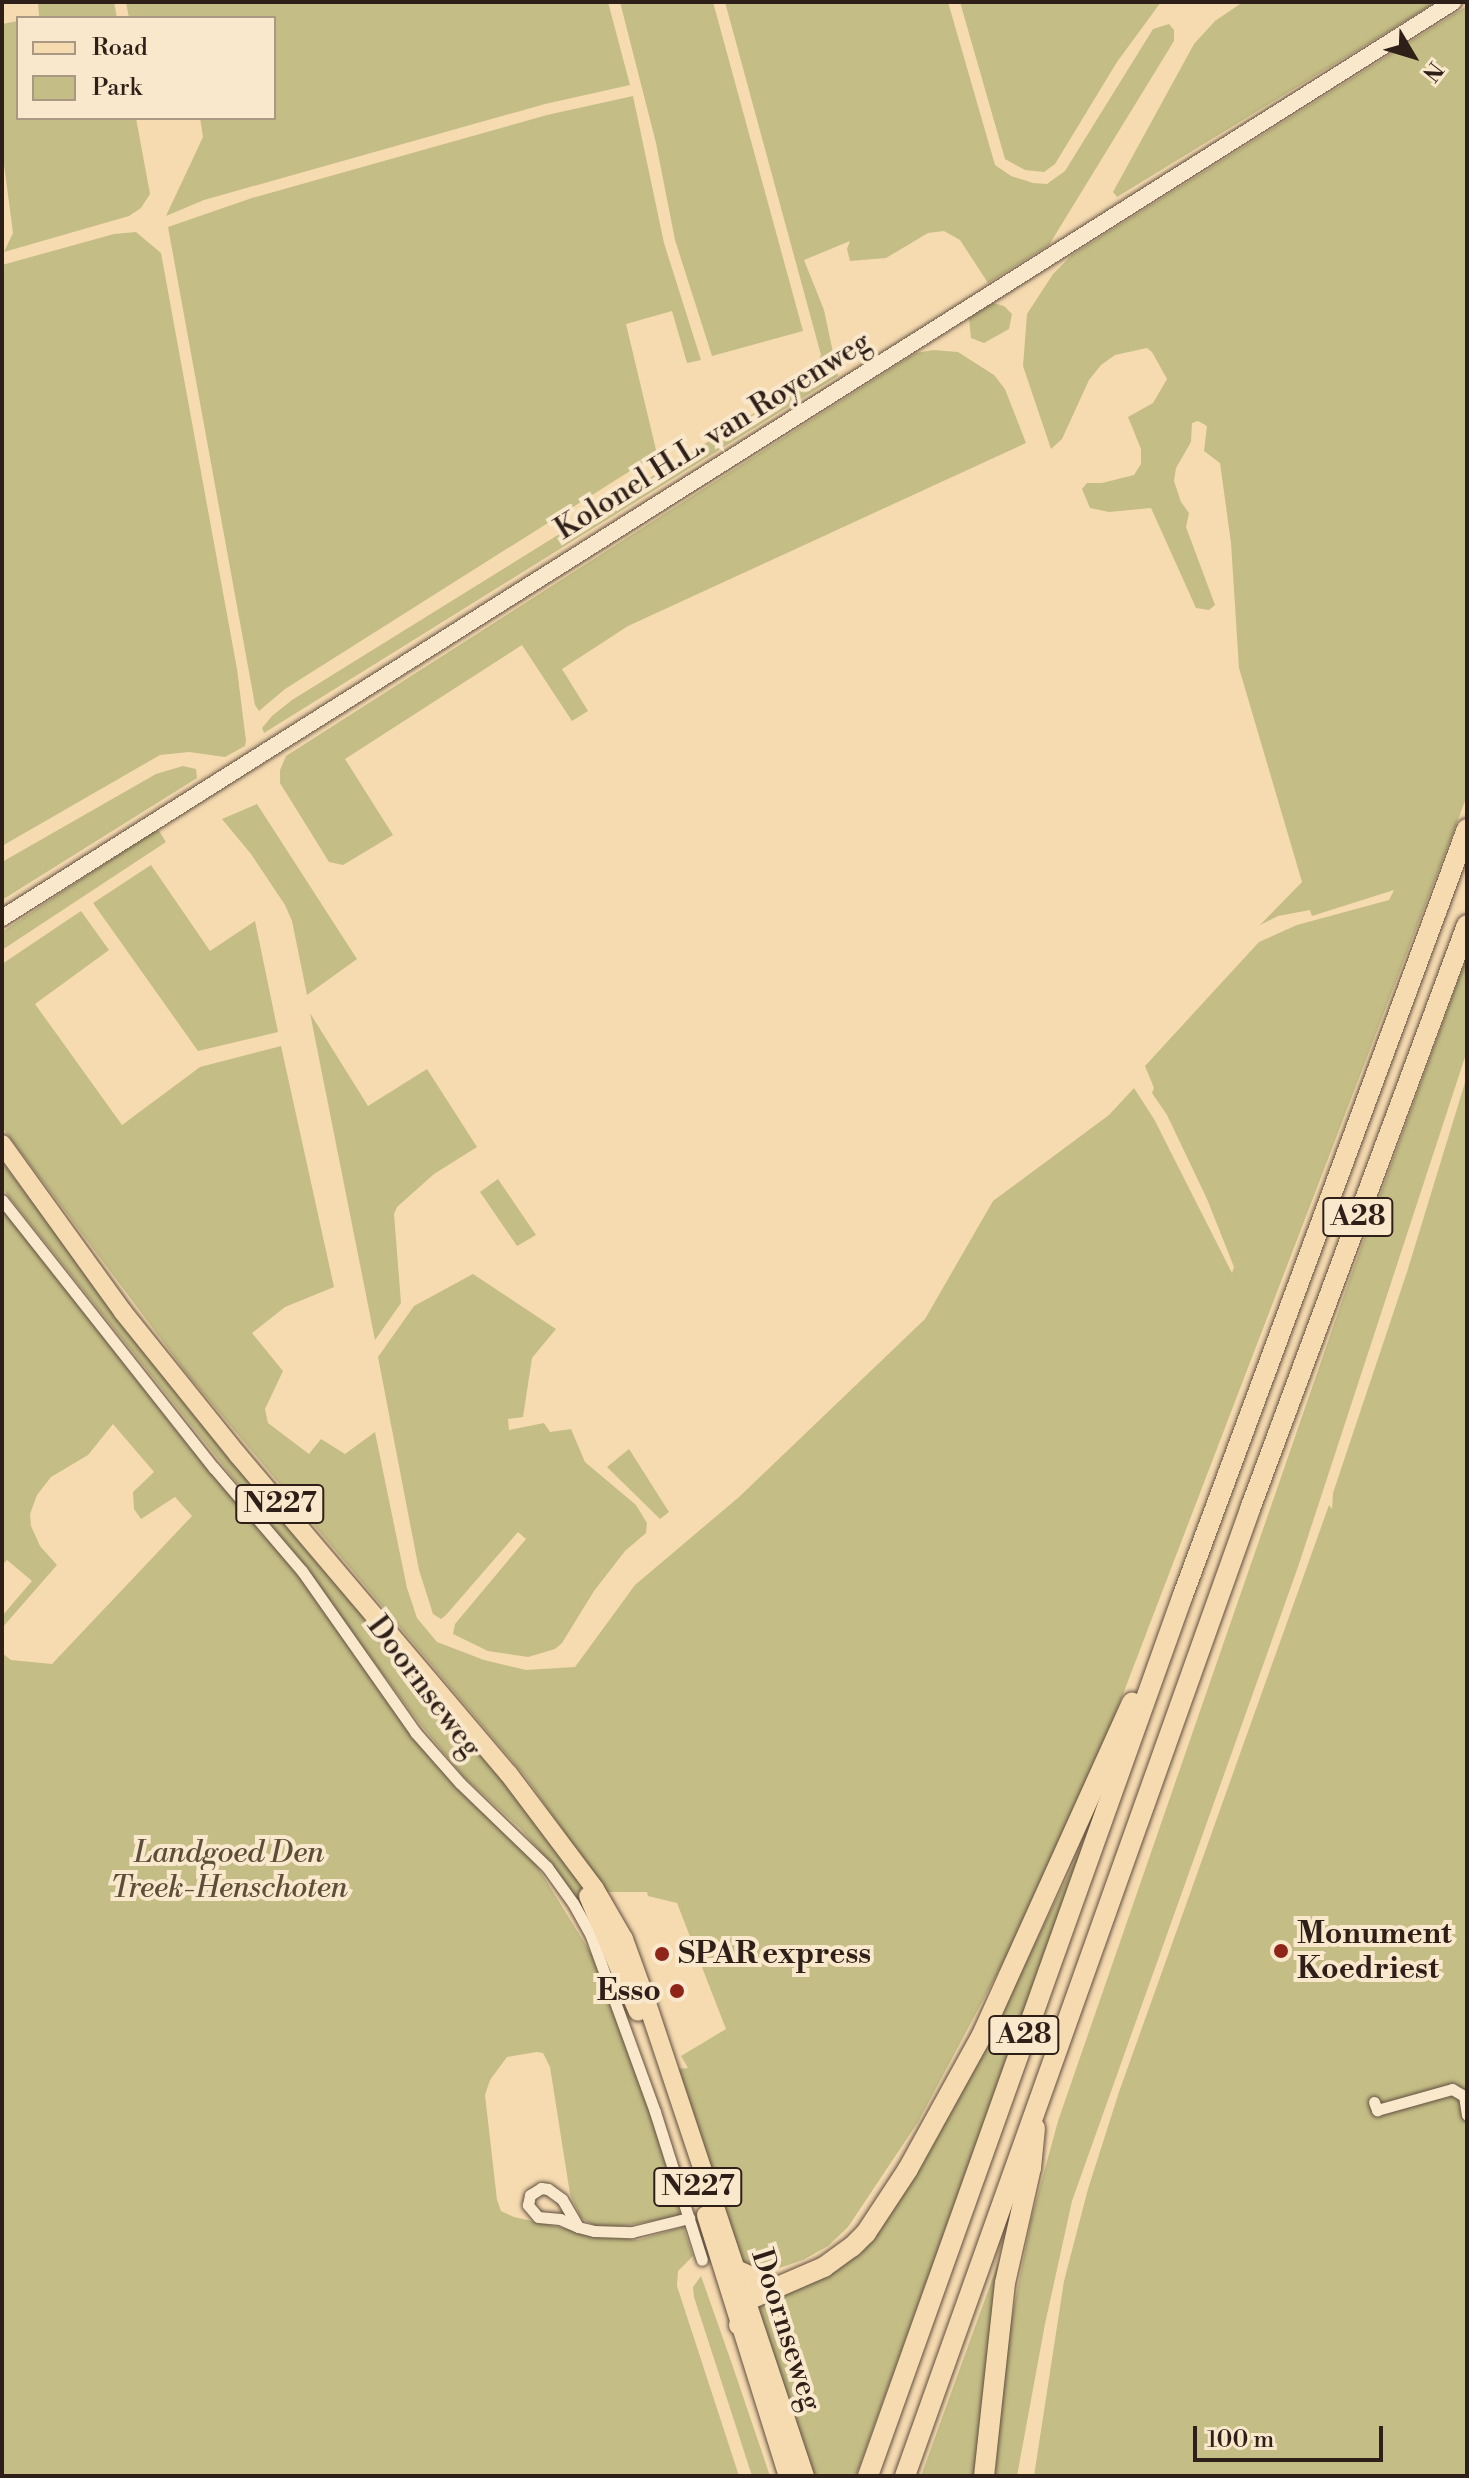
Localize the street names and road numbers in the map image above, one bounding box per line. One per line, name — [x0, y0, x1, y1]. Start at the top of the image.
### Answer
street label: Kolonel H.L. van Royenweg — [549, 324, 877, 548]
road number: A28 — [1322, 1193, 1394, 1241]
road number: N227 — [234, 1480, 326, 1528]
street label: Doornseweg — [359, 1609, 489, 1765]
road number: A28 — [988, 2011, 1060, 2059]
road number: N227 — [652, 2163, 744, 2211]
street label: Doornseweg — [743, 2245, 829, 2415]

